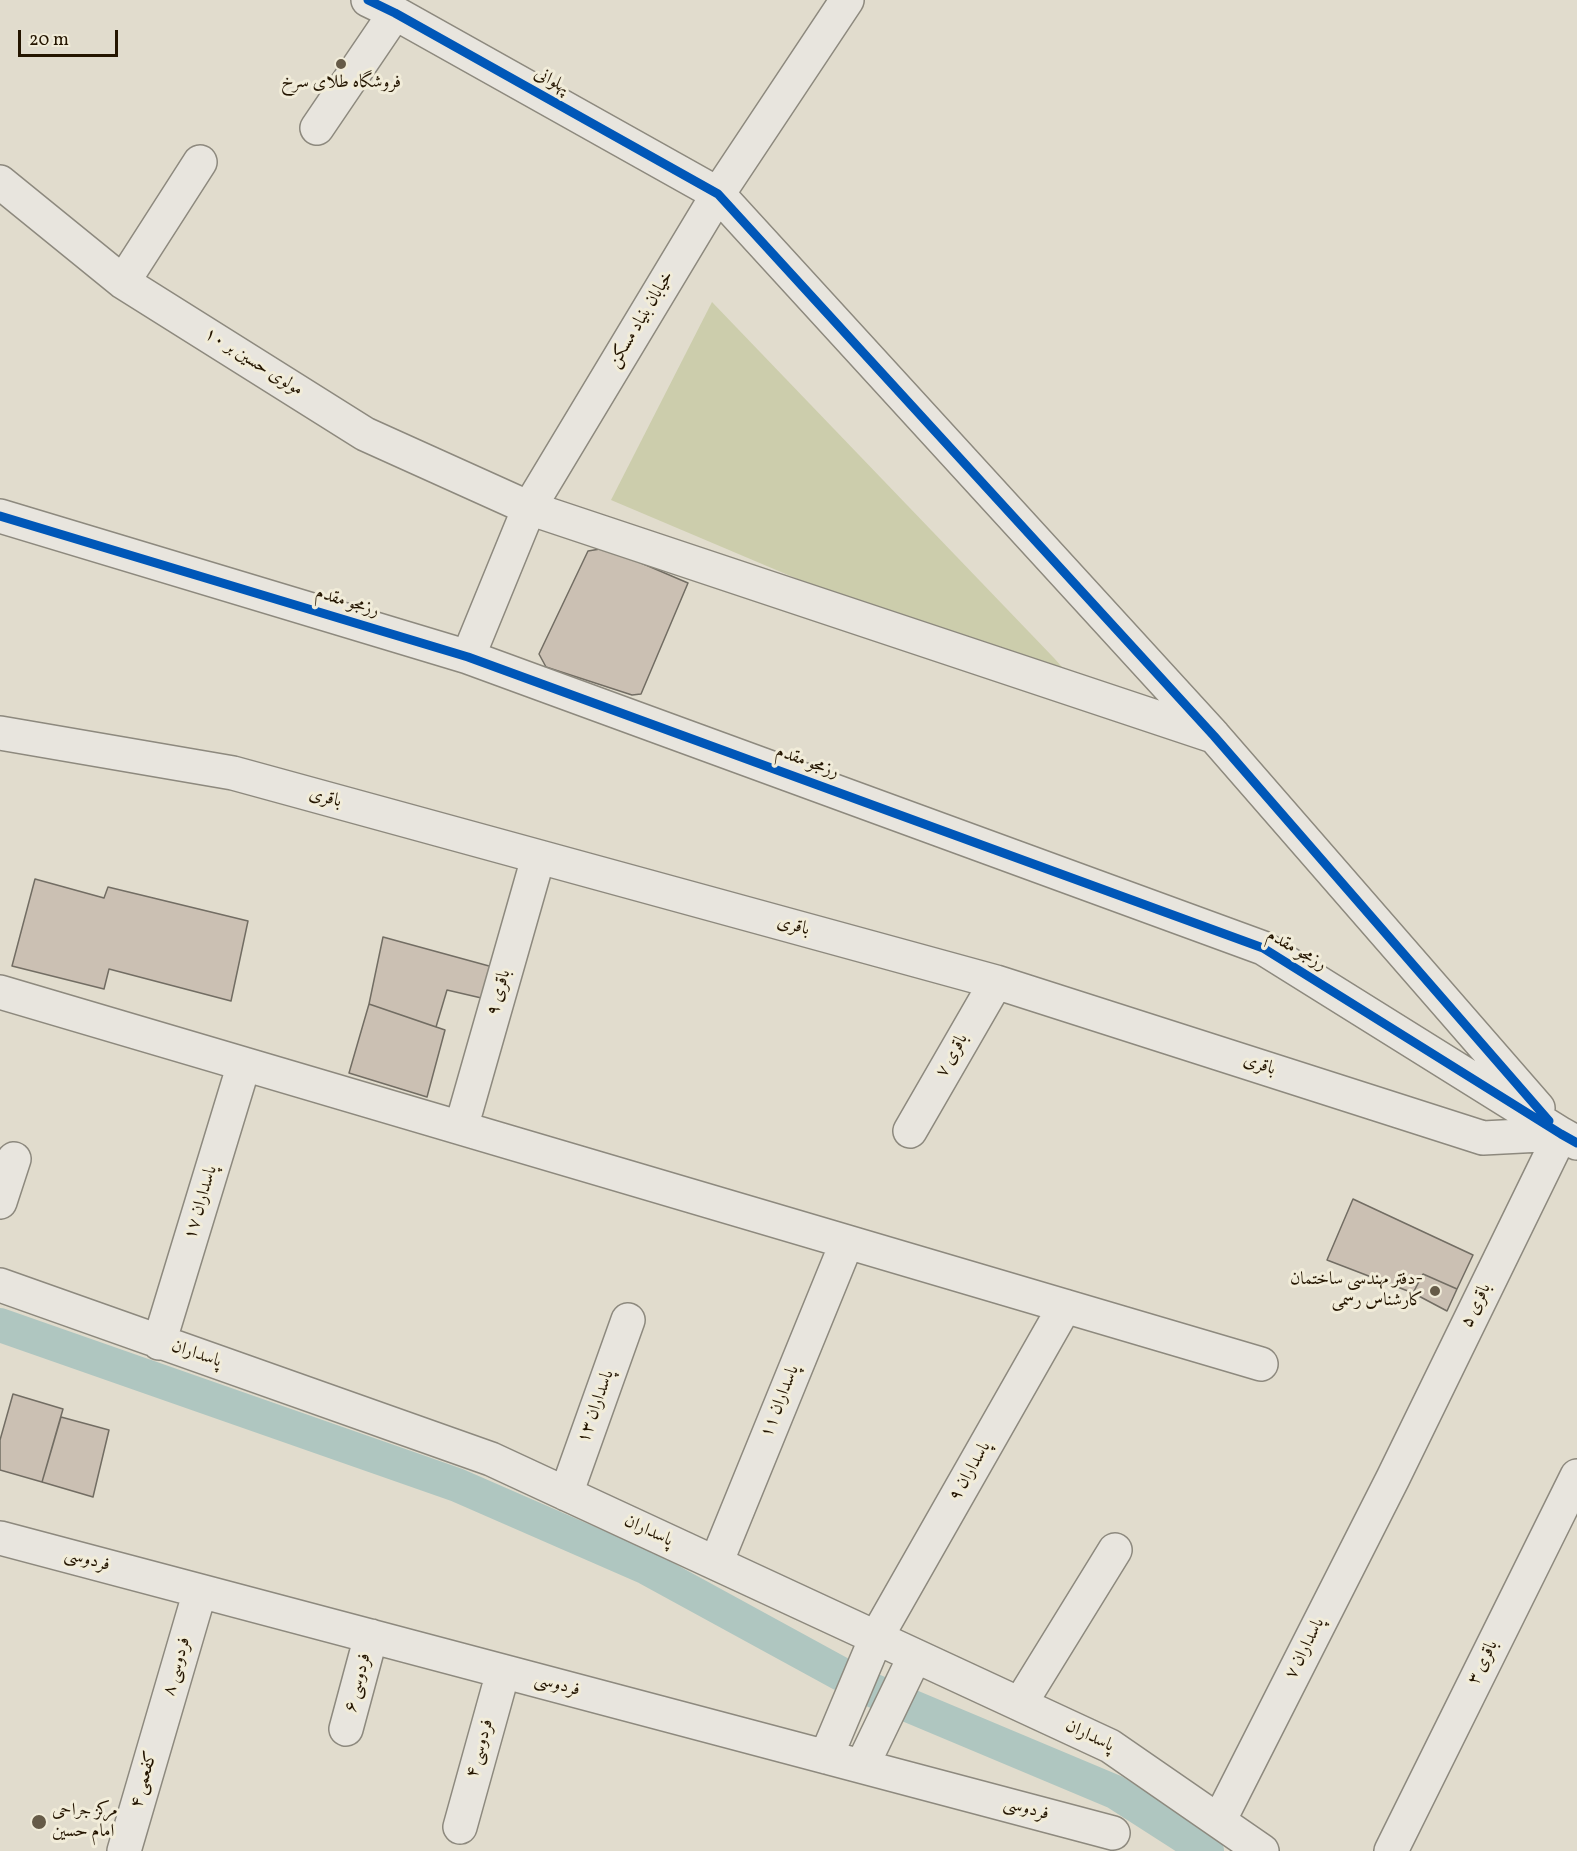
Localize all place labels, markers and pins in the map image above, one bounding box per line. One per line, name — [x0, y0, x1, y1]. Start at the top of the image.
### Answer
marker: فروشگاه طلای سرخ — [334, 57, 348, 71]
place label: فروشگاه طلای سرخ — [281, 73, 401, 95]
place label: دفتر مهندسی ساختمان- کارشناس رسمی — [1290, 1270, 1423, 1312]
marker: دفتر مهندسی ساختمان- کارشناس رسمی — [1428, 1284, 1442, 1298]
place label: مرکز جراحی امام حسین — [52, 1801, 118, 1844]
marker: مرکز جراحی امام حسین — [30, 1813, 48, 1831]

